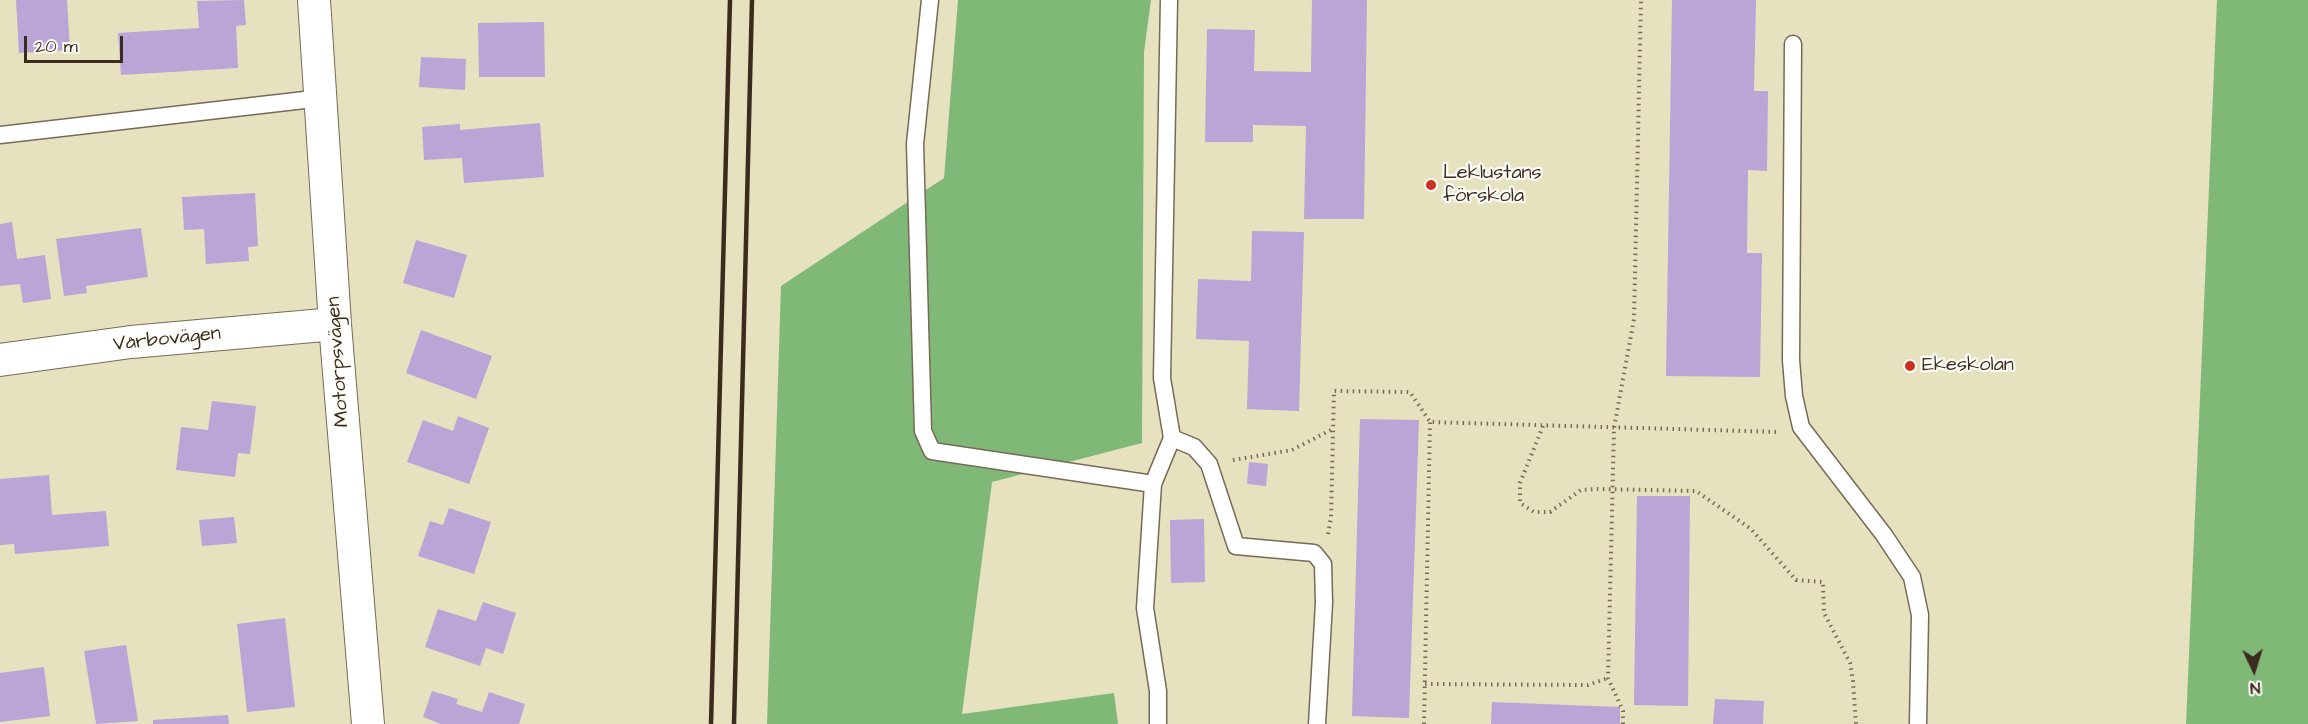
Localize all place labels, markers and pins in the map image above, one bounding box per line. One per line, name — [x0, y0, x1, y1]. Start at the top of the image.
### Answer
place label: Leklustans förskola — [1443, 162, 1542, 209]
marker: Leklustans förskola — [1424, 178, 1438, 192]
place label: Ekeskolan — [1922, 354, 2014, 378]
marker: Ekeskolan — [1903, 359, 1917, 373]

